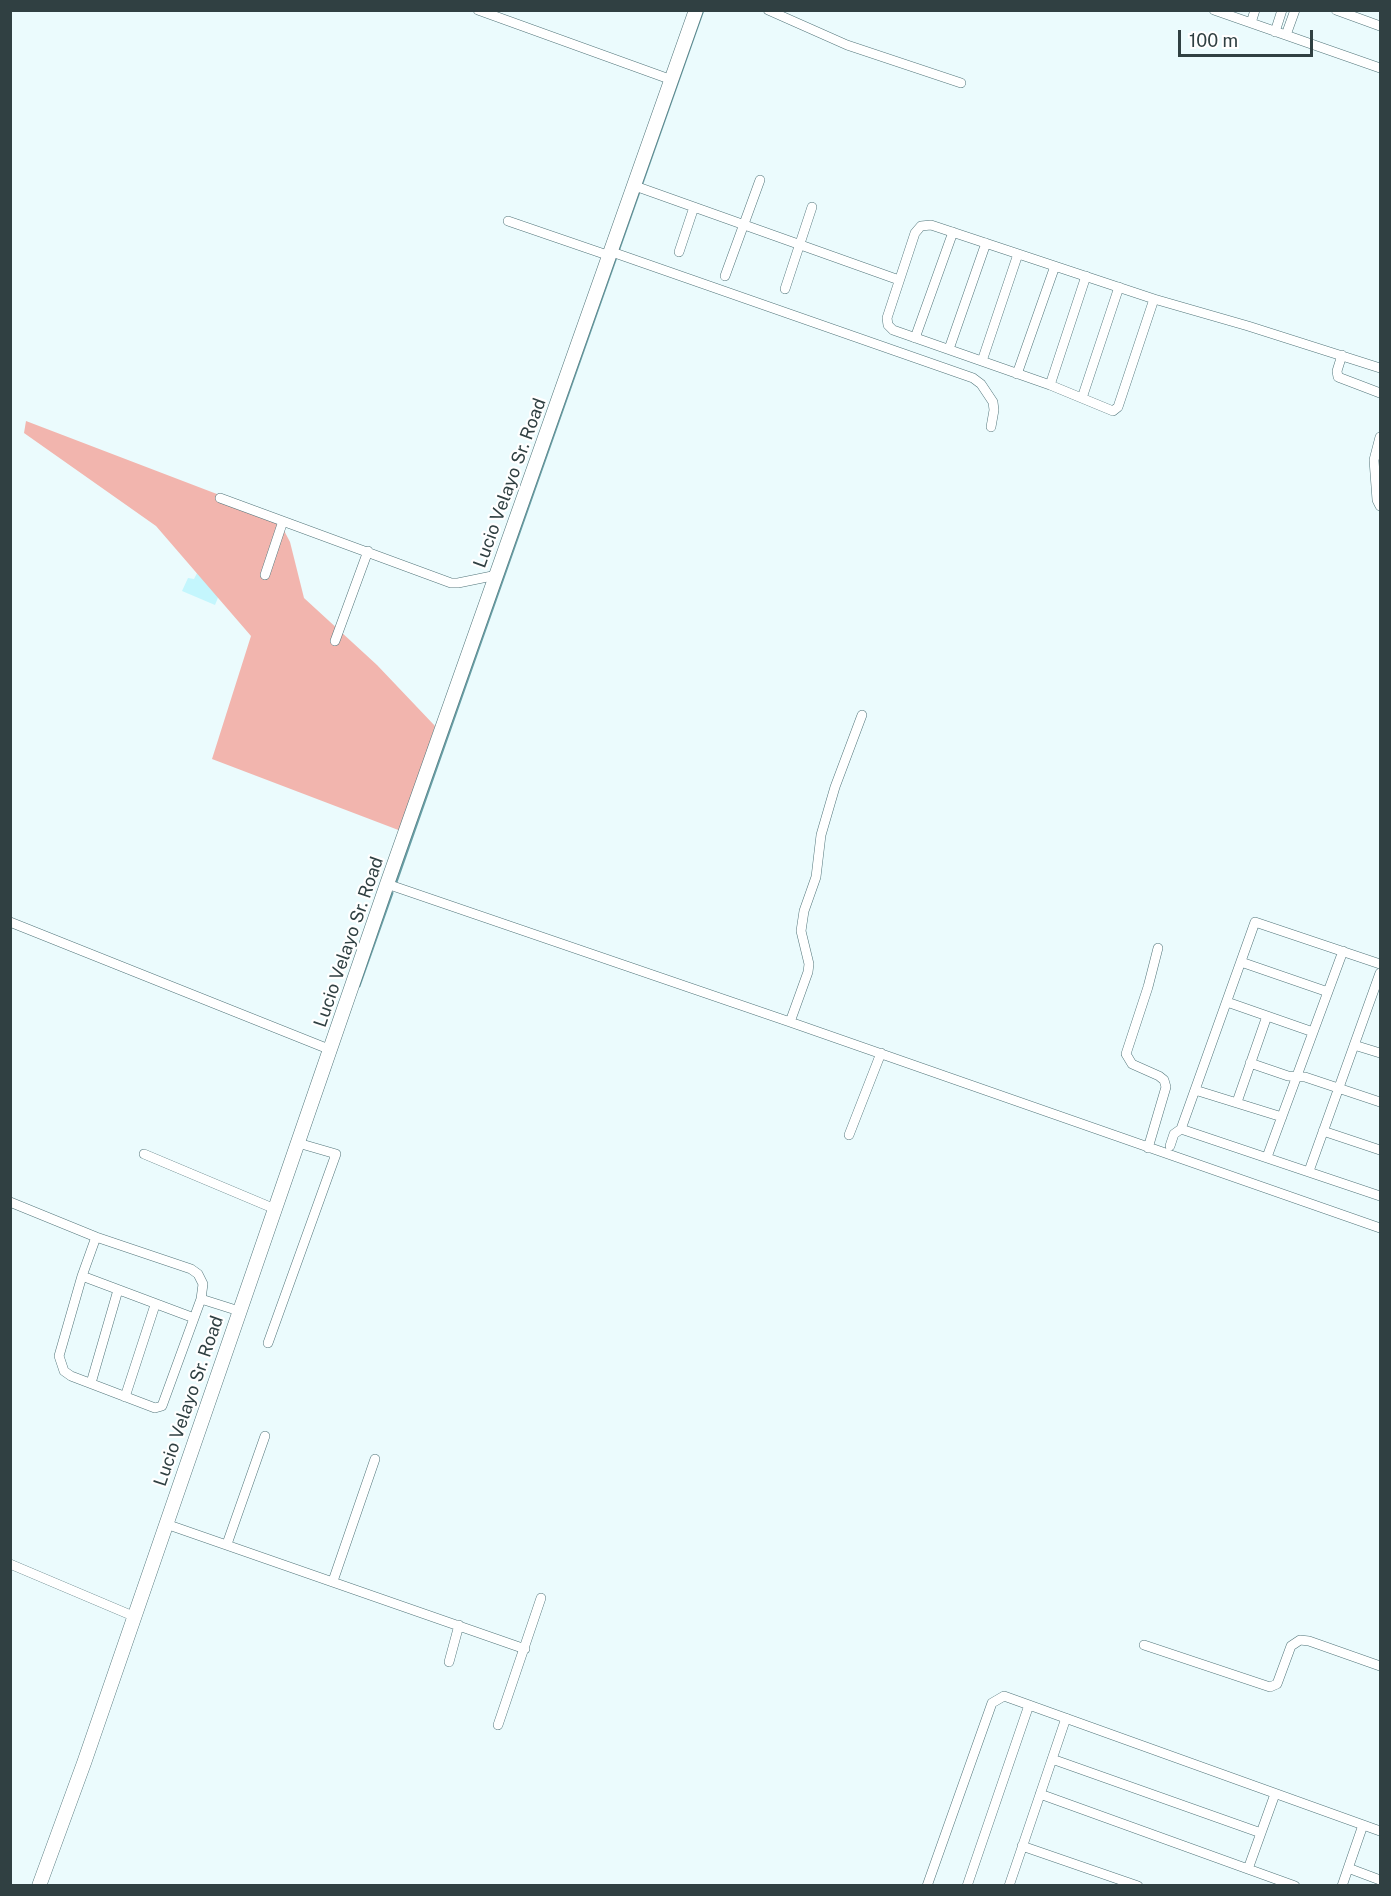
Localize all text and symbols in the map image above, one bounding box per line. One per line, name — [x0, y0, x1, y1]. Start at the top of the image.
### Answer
scale bar — [1181, 18, 1316, 56]
text: 100 m — [1189, 30, 1238, 51]
street label: Lucio Velayo Sr. Road — [469, 395, 551, 571]
street label: Lucio Velayo Sr. Road — [310, 854, 388, 1030]
street label: Lucio Velayo Sr. Road — [150, 1313, 228, 1489]

